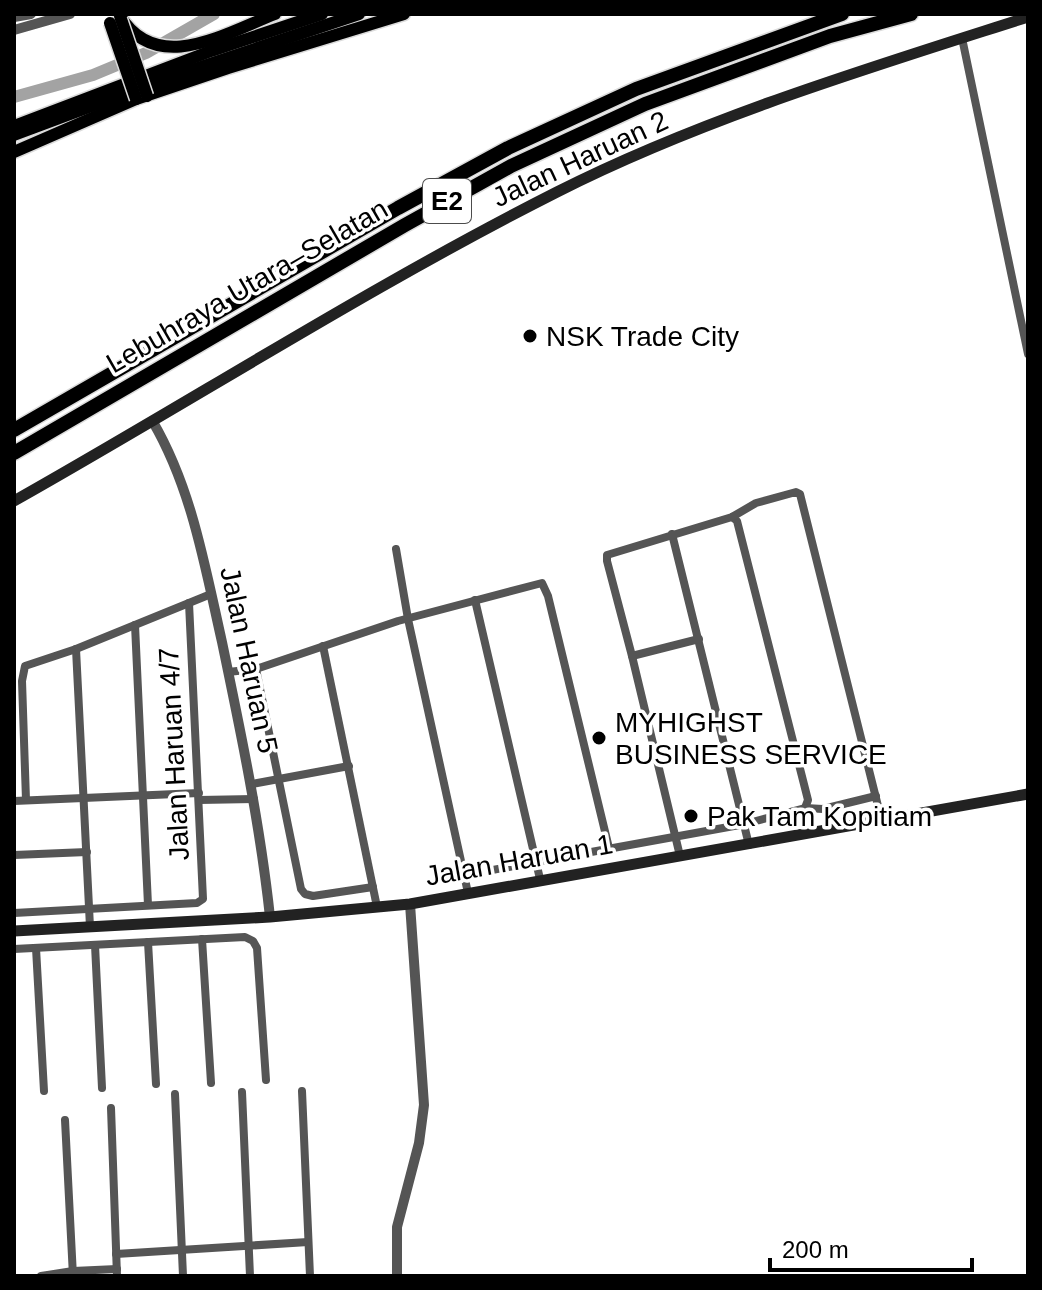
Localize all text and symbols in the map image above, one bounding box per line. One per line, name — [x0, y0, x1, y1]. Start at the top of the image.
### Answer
street label: Jalan Haruan 2 — [487, 105, 673, 213]
road number: E2 — [423, 179, 471, 223]
street label: Lebuhraya Utara–Selatan — [101, 193, 393, 379]
place label: NSK Trade City — [546, 321, 739, 352]
marker: NSK Trade City — [521, 327, 539, 345]
street label: Jalan Haruan 5 — [214, 564, 284, 756]
street label: Jalan Haruan 4/7 — [153, 647, 195, 861]
place label: MYHIGHST BUSINESS SERVICE — [615, 707, 887, 770]
marker: MYHIGHST BUSINESS SERVICE — [590, 729, 608, 747]
place label: Pak Tam Kopitiam — [707, 801, 932, 832]
marker: Pak Tam Kopitiam — [682, 807, 700, 825]
street label: Jalan Haruan 1 — [423, 828, 615, 892]
scale bar — [770, 1222, 972, 1272]
text: 200 m — [782, 1236, 849, 1263]

